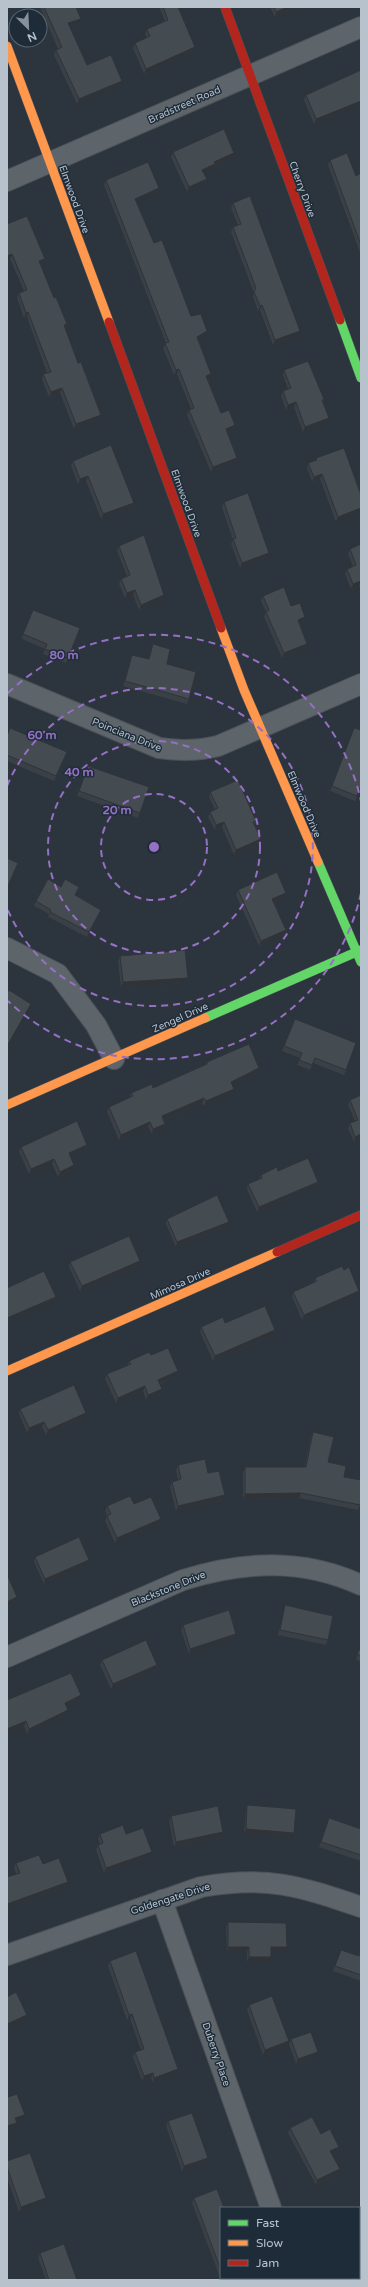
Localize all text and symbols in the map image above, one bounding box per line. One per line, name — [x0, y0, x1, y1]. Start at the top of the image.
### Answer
north arrow — [8, 8, 48, 48]
text: N — [25, 29, 39, 44]
street label: Bradstreet Road — [146, 84, 222, 126]
street label: Cherry Drive — [286, 160, 318, 219]
street label: Elmwood Drive — [56, 164, 92, 235]
street label: Elmwood Drive — [168, 468, 204, 539]
text: 80 m — [49, 648, 79, 662]
street label: Poinciana Drive — [90, 716, 163, 754]
text: 60 m — [27, 728, 57, 742]
text: 40 m — [64, 765, 94, 779]
street label: Elmwood Drive — [285, 769, 324, 840]
text: 20 m — [102, 803, 132, 817]
centre of rings — [147, 840, 161, 854]
street label: Zengel Drive — [151, 1000, 210, 1036]
street label: Mimosa Drive — [148, 1265, 213, 1303]
street label: Blackstone Drive — [129, 1568, 208, 1609]
street label: Goldengate Drive — [129, 1880, 212, 1917]
street label: Duberry Place — [200, 2021, 233, 2088]
legend — [220, 2207, 360, 2279]
text: Fast — [256, 2216, 280, 2230]
text: Slow — [256, 2236, 283, 2250]
text: Jam — [256, 2256, 279, 2270]

